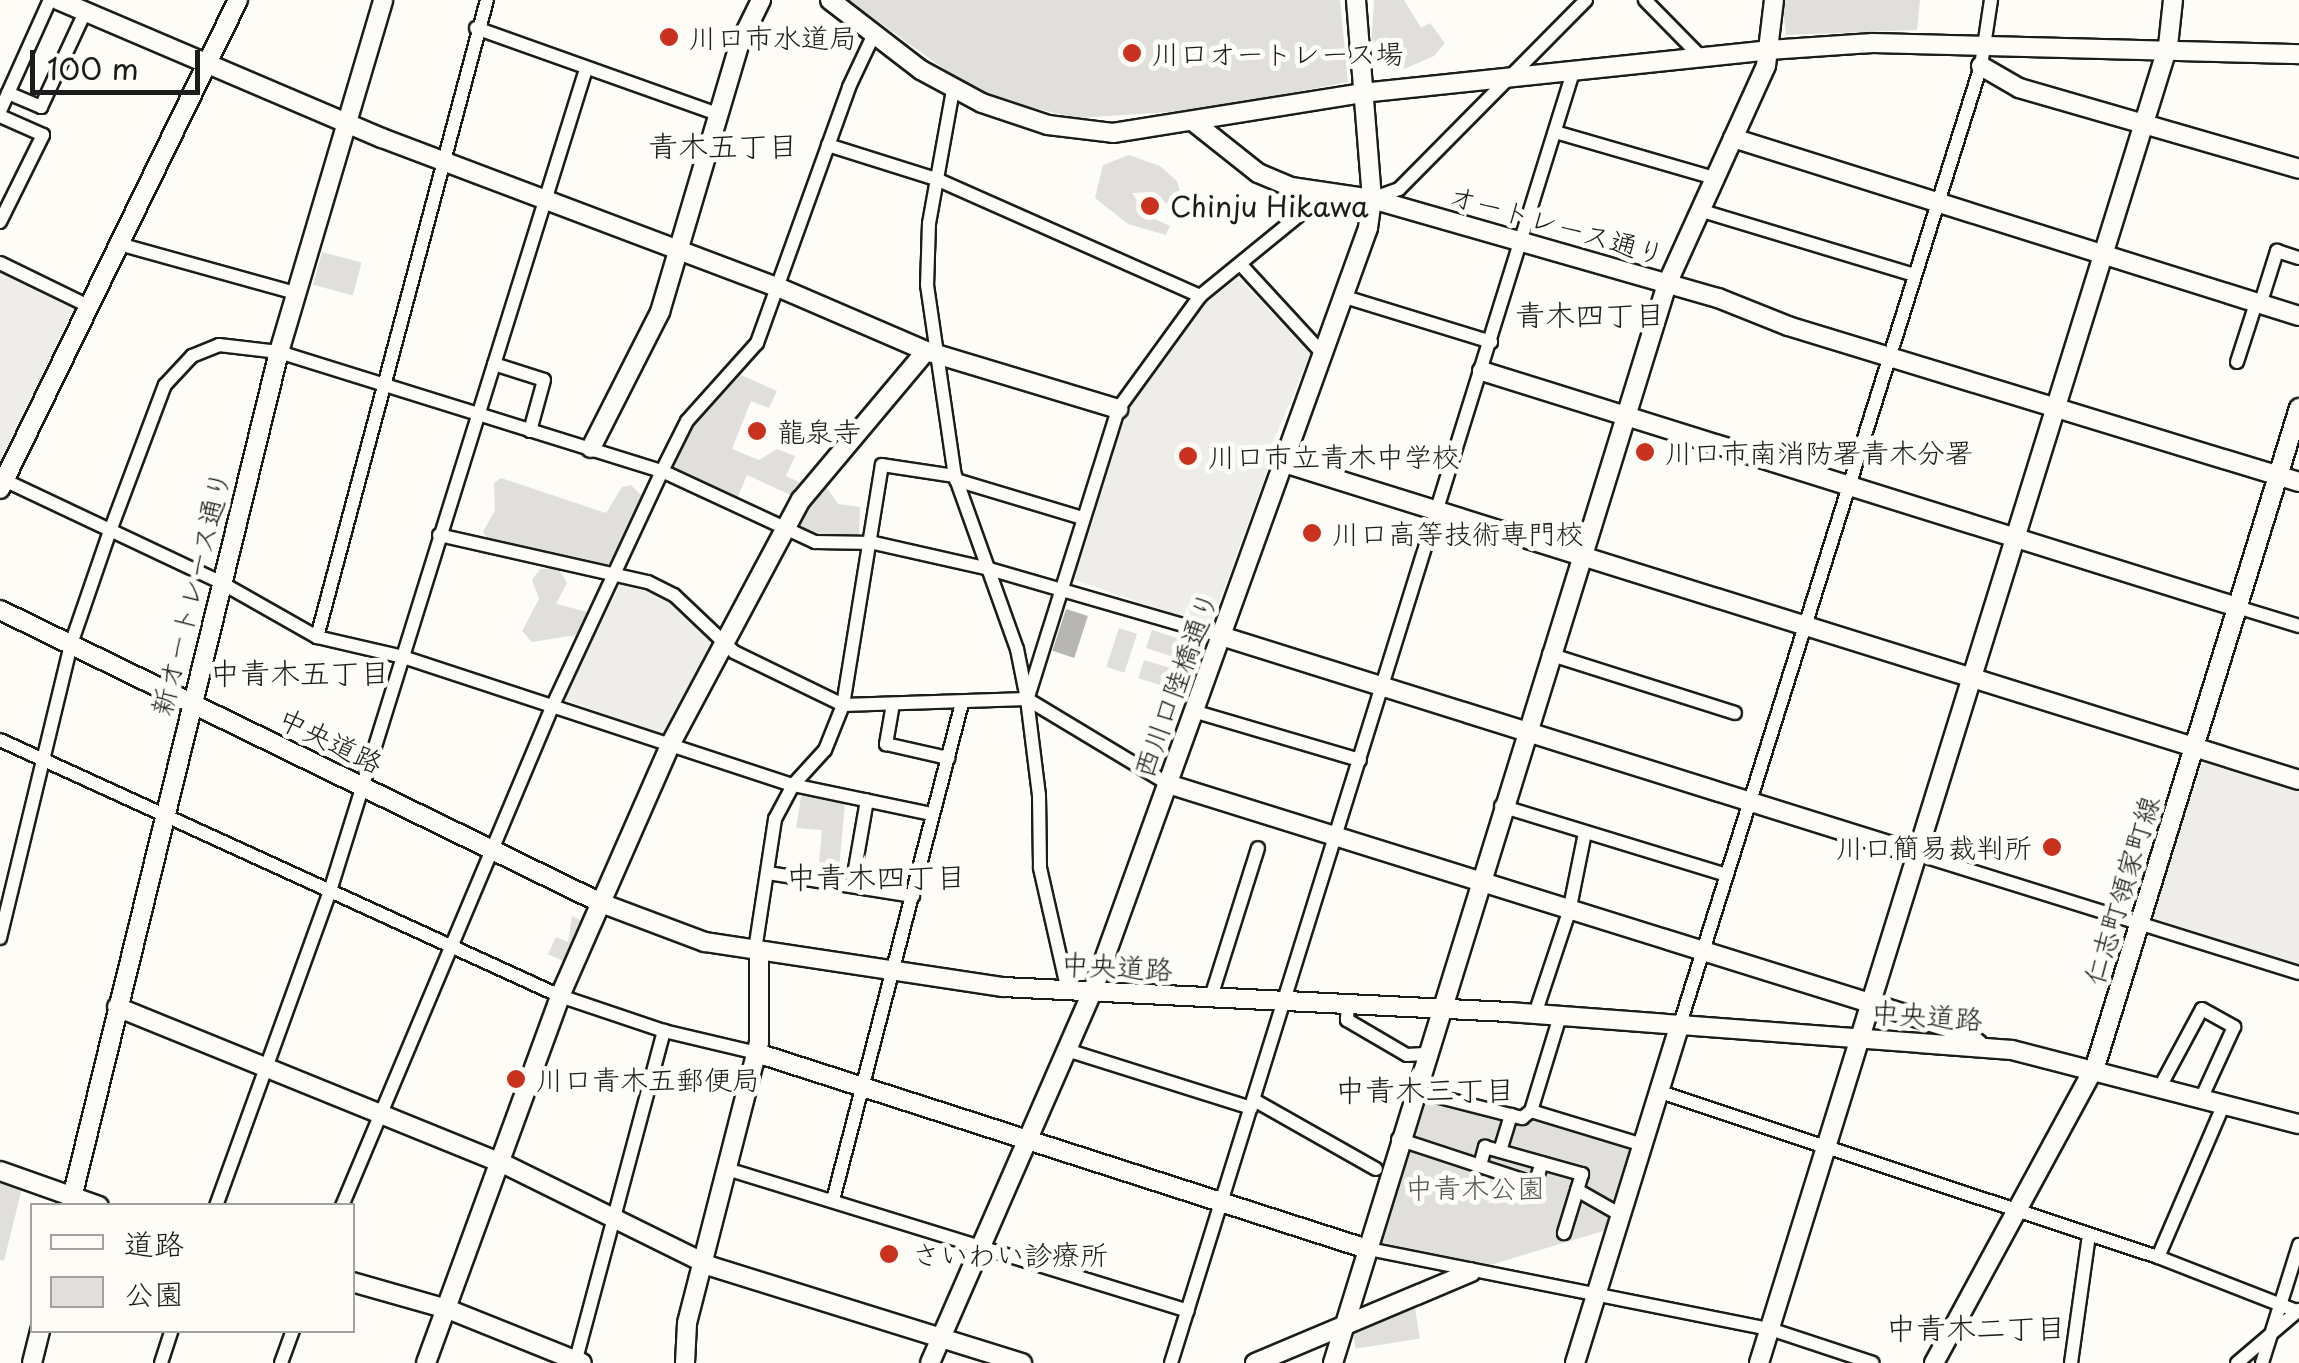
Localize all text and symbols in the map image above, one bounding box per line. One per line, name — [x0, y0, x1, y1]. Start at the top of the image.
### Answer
place label: 川口市水道局 — [689, 20, 857, 54]
marker: 川口市水道局 — [658, 26, 680, 48]
scale bar — [35, 30, 205, 92]
place label: 川口オートレース場 — [1152, 36, 1405, 70]
marker: 川口オートレース場 — [1121, 42, 1143, 64]
text: 100 m — [47, 45, 139, 90]
district label: 青木五丁目 — [648, 127, 798, 163]
street label: オートレース通り — [1444, 177, 1670, 271]
place label: Chinju Hikawa — [1170, 189, 1368, 223]
marker: Chinju Hikawa — [1139, 195, 1161, 217]
district label: 青木四丁目 — [1515, 296, 1665, 332]
place label: 龍泉寺 — [777, 414, 861, 448]
marker: 龍泉寺 — [746, 420, 768, 442]
place label: 川口市南消防署青木分署 — [1665, 435, 1973, 469]
place label: 川口市立青木中学校 — [1208, 439, 1460, 473]
marker: 川口市南消防署青木分署 — [1634, 441, 1656, 463]
marker: 川口市立青木中学校 — [1177, 445, 1199, 467]
street label: 新オートレース通り — [143, 466, 237, 720]
place label: 川口高等技術専門校 — [1332, 516, 1584, 550]
marker: 川口高等技術専門校 — [1301, 522, 1323, 544]
street label: 西川口陸橋通り — [1126, 586, 1224, 782]
district label: 中青木五丁目 — [210, 654, 390, 690]
street label: 中央道路 — [273, 700, 389, 780]
street label: 仁志町領家町線 — [2076, 791, 2166, 989]
place label: 川口簡易裁判所 — [1836, 830, 2032, 864]
marker: 川口簡易裁判所 — [2041, 836, 2063, 858]
district label: 中青木四丁目 — [786, 858, 966, 894]
street label: 中央道路 — [1060, 946, 1174, 986]
street label: 中央道路 — [1870, 994, 1984, 1036]
place label: 川口青木五郵便局 — [536, 1062, 760, 1096]
marker: 川口青木五郵便局 — [505, 1068, 527, 1090]
district label: 中青木三丁目 — [1335, 1071, 1515, 1107]
park label: 中青木公園 — [1405, 1170, 1545, 1204]
legend — [30, 1203, 355, 1333]
text: 道路 — [124, 1220, 184, 1265]
place label: さいわい診療所 — [912, 1237, 1108, 1271]
marker: さいわい診療所 — [876, 1241, 902, 1267]
text: 公園 — [124, 1270, 184, 1315]
district label: 中青木二丁目 — [1886, 1309, 2066, 1345]

